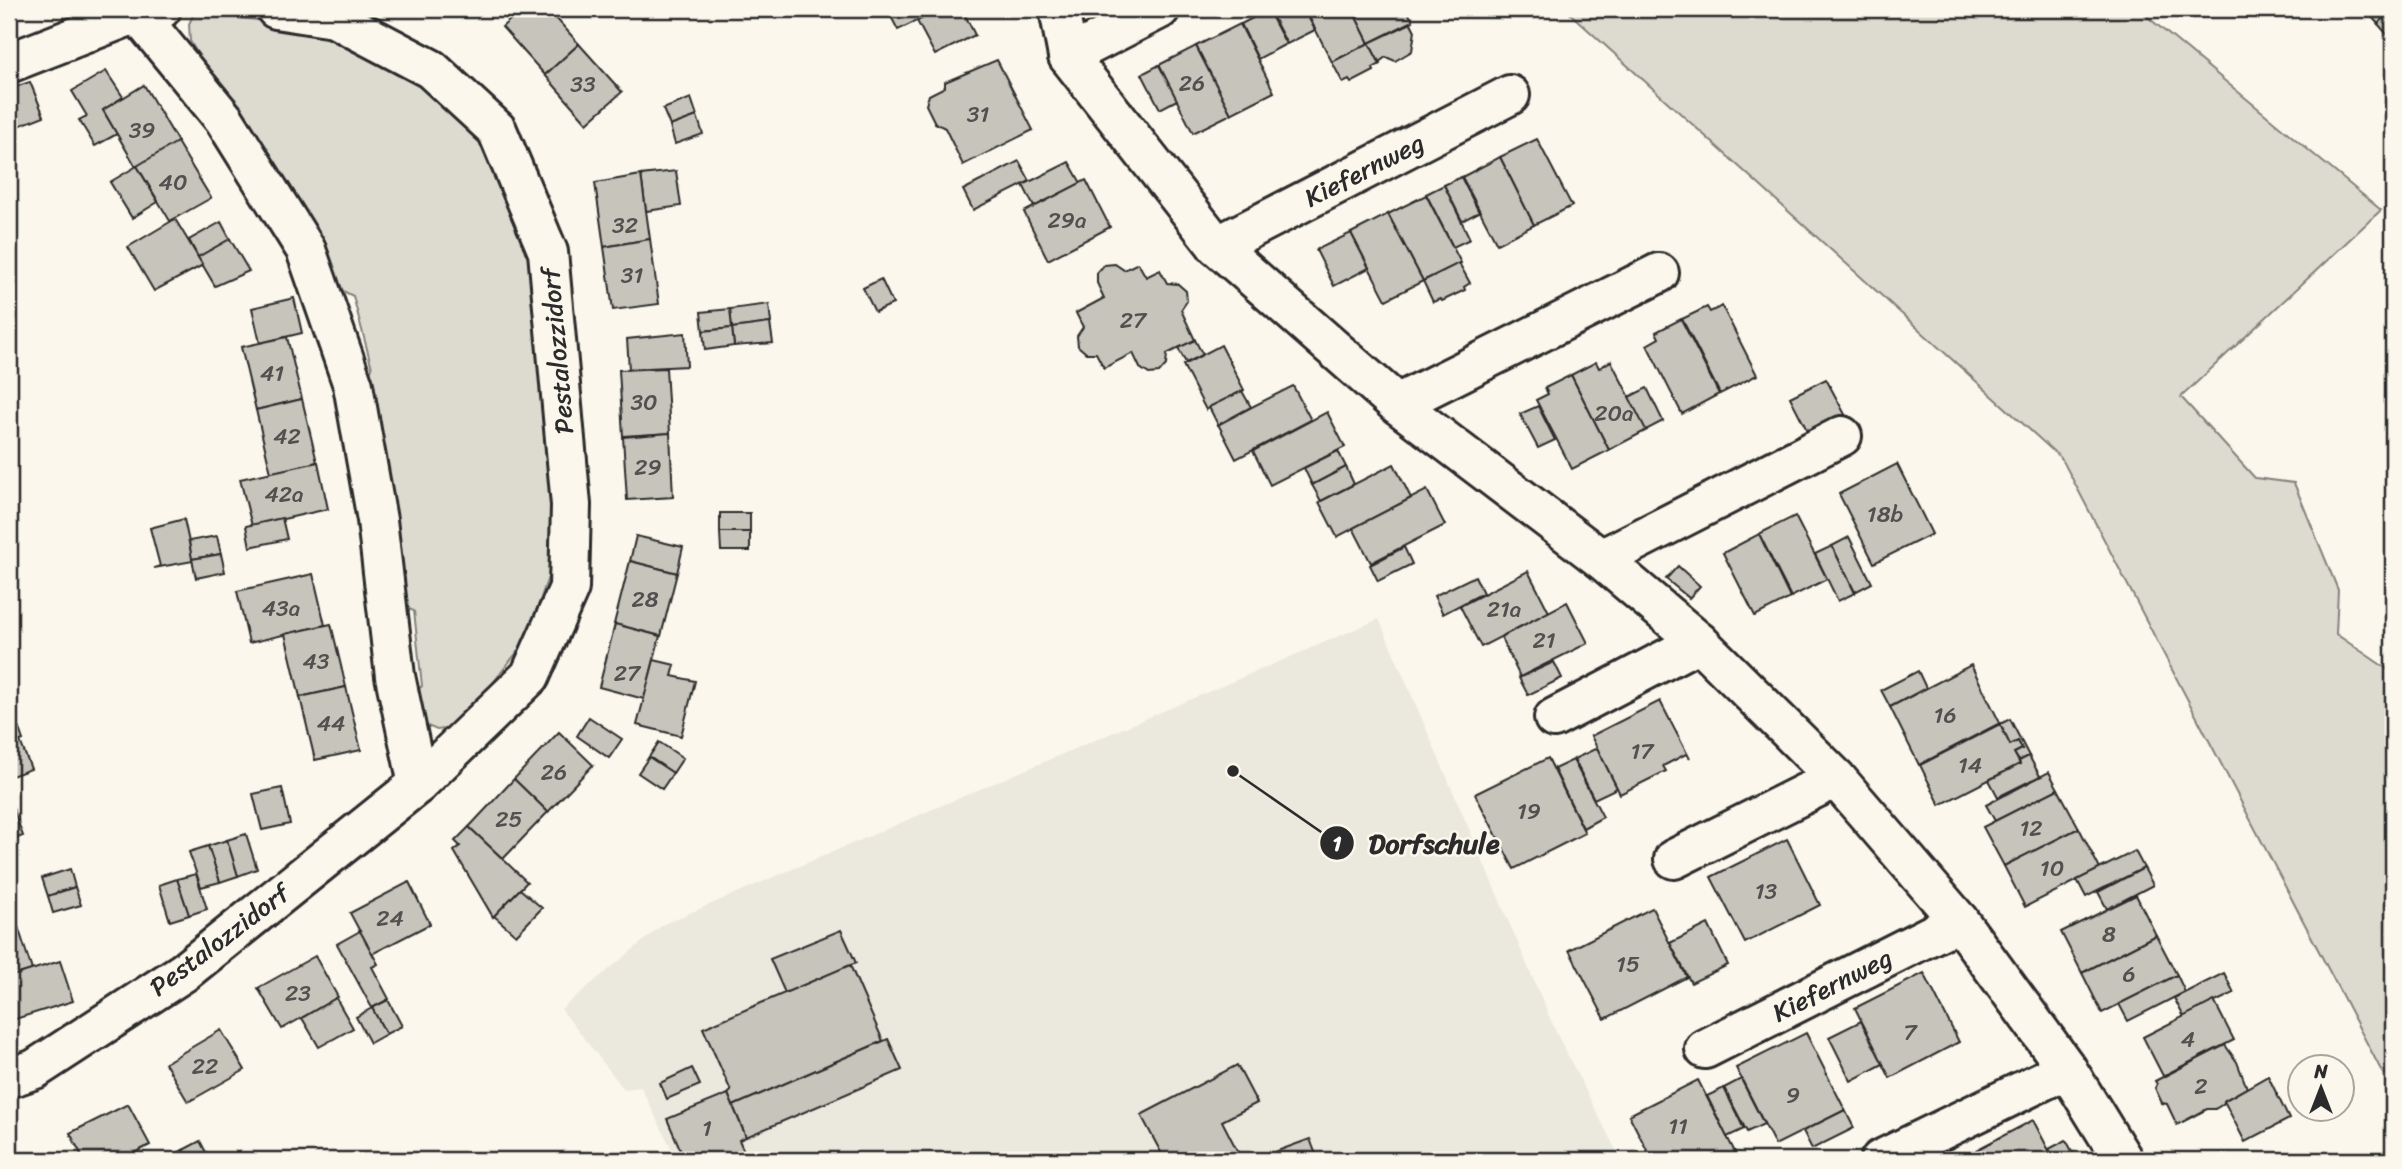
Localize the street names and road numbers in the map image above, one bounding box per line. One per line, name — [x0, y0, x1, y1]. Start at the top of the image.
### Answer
street label: Kiefernweg — [1296, 120, 1432, 220]
street label: Pestalozzidorf — [527, 263, 587, 436]
street label: Pestalozzidorf — [139, 870, 302, 1008]
street label: Kiefernweg — [1764, 935, 1900, 1035]

